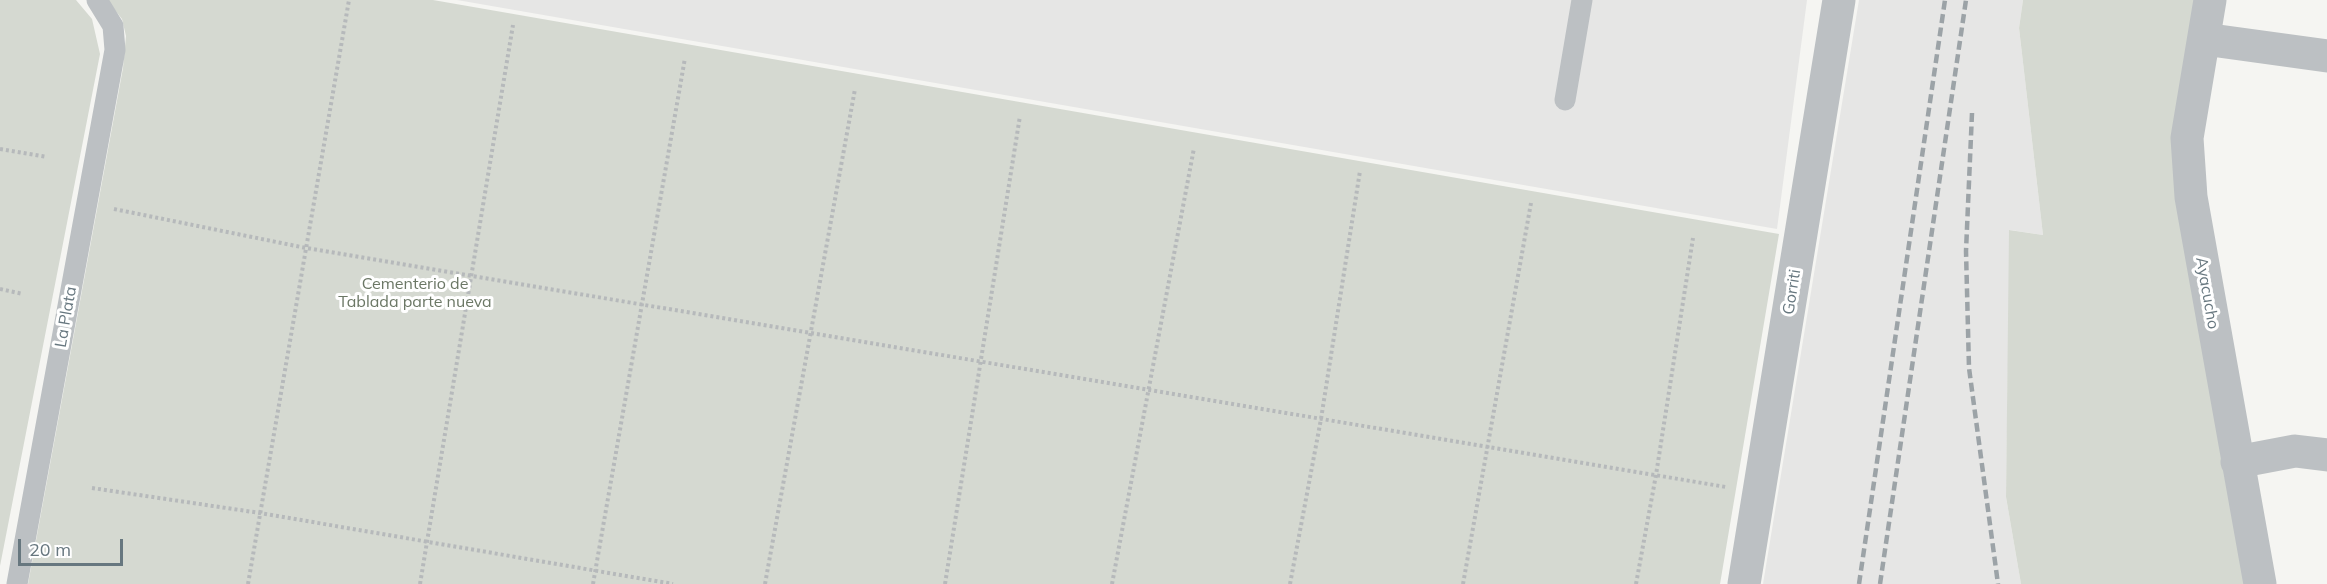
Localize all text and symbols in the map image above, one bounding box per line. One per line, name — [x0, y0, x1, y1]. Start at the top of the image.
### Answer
street label: Ayacucho — [2191, 255, 2223, 331]
street label: Gorriti — [1779, 268, 1805, 316]
park label: Cementerio de Tablada parte nueva — [338, 274, 492, 312]
street label: La Plata — [51, 285, 81, 349]
scale bar — [21, 527, 126, 565]
text: 20 m — [29, 538, 71, 561]

